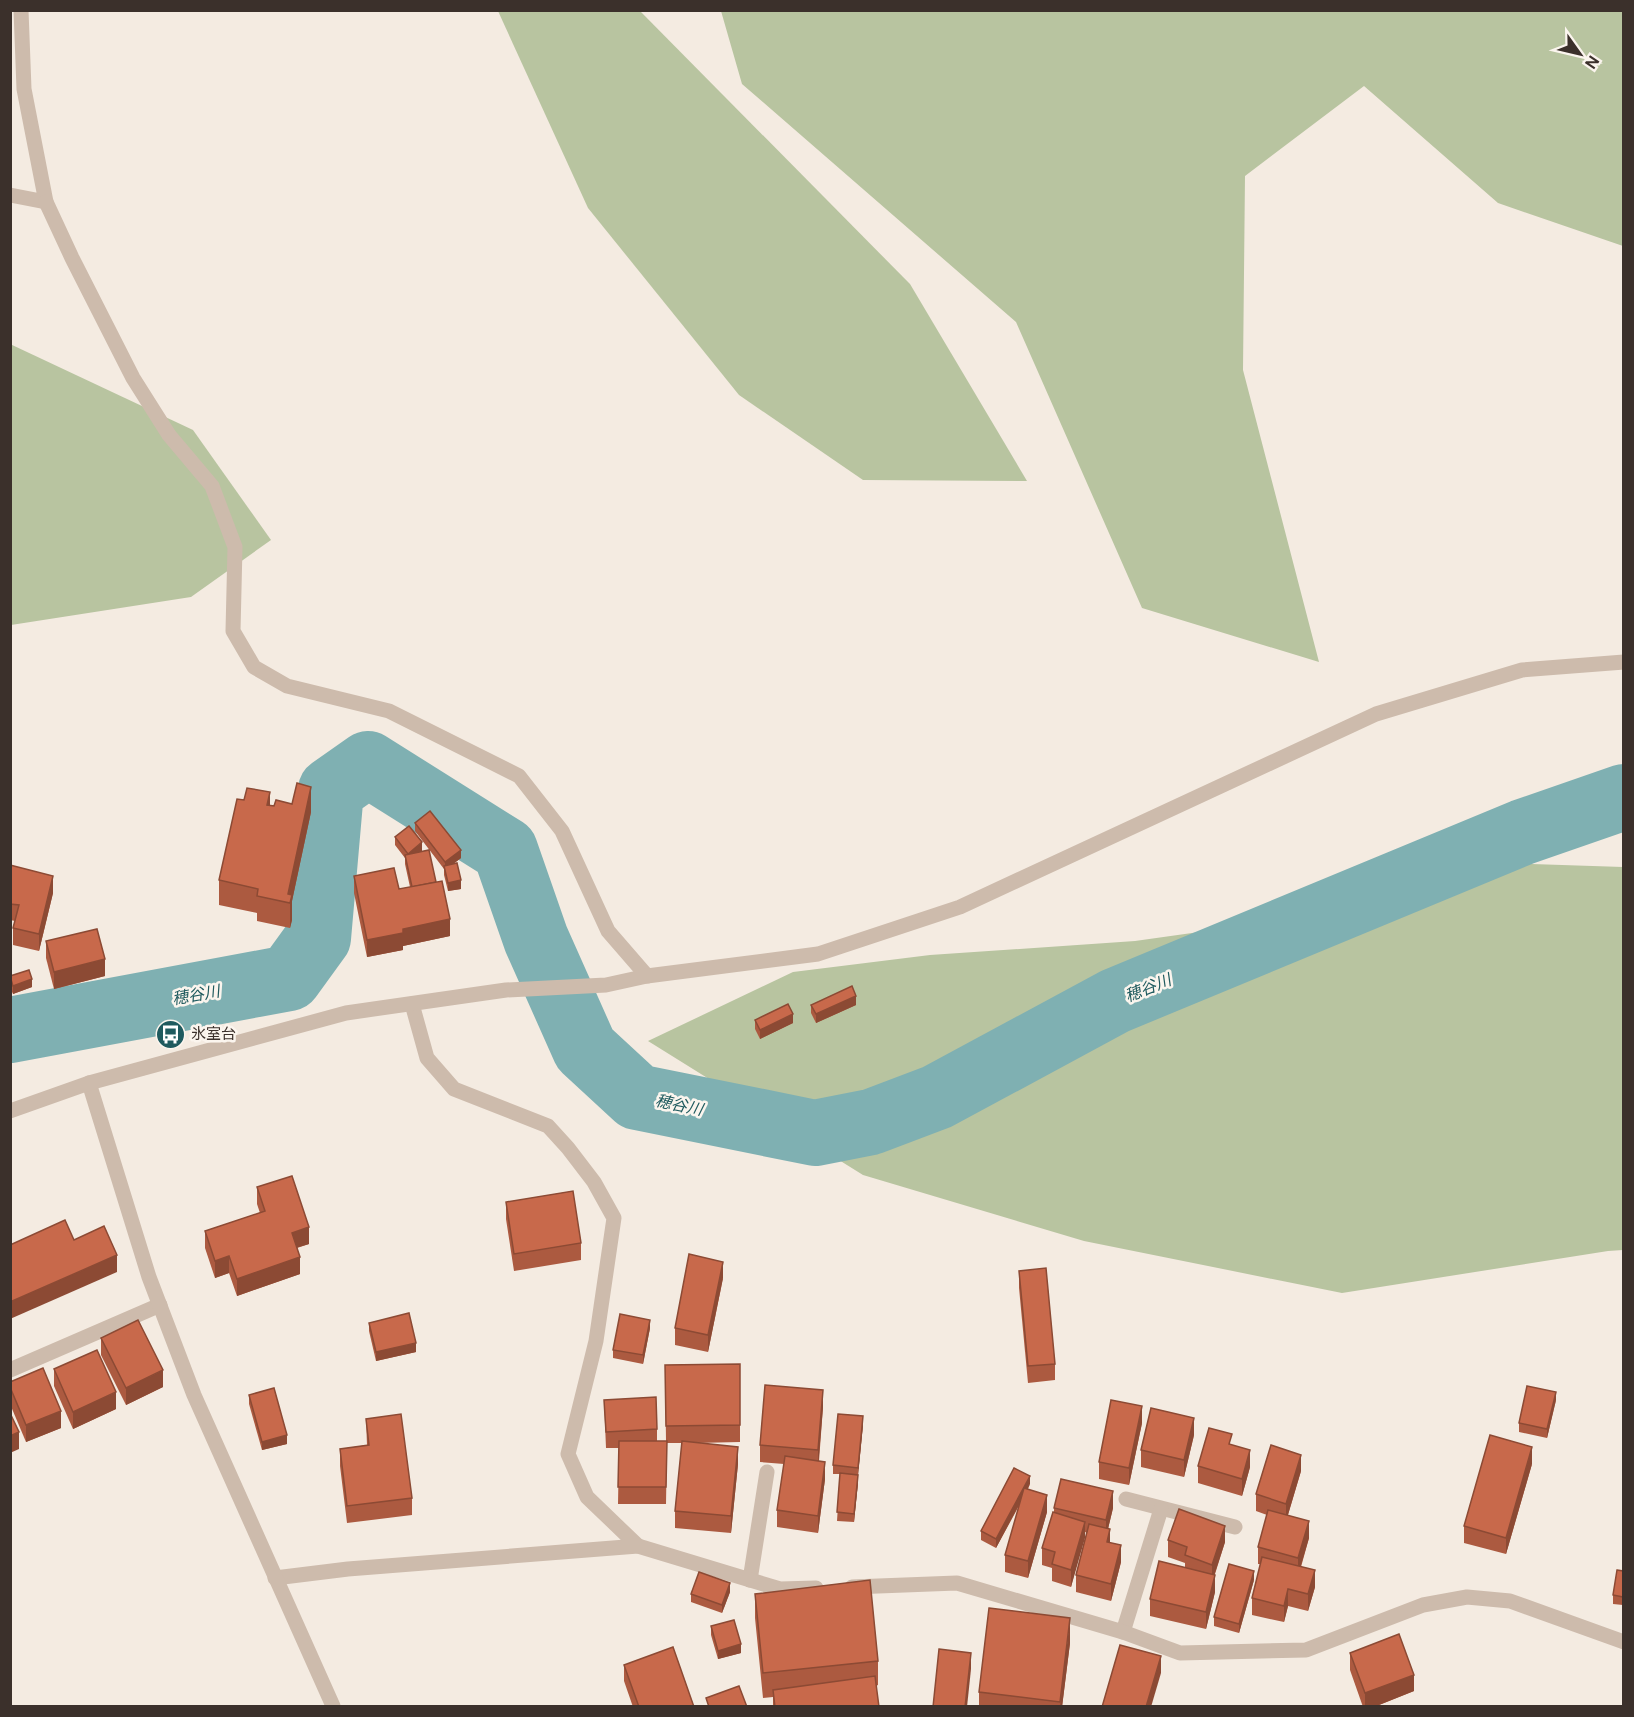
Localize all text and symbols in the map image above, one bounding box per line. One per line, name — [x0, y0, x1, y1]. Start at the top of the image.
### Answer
north arrow — [1550, 24, 1610, 84]
text: N — [1580, 51, 1604, 73]
water label: 穂谷川 — [1122, 969, 1176, 1007]
water label: 穂谷川 — [171, 980, 223, 1010]
bus stop icon: 氷室台 — [154, 1018, 186, 1050]
place label: 氷室台 — [191, 1024, 236, 1044]
water label: 穂谷川 — [653, 1090, 707, 1121]

